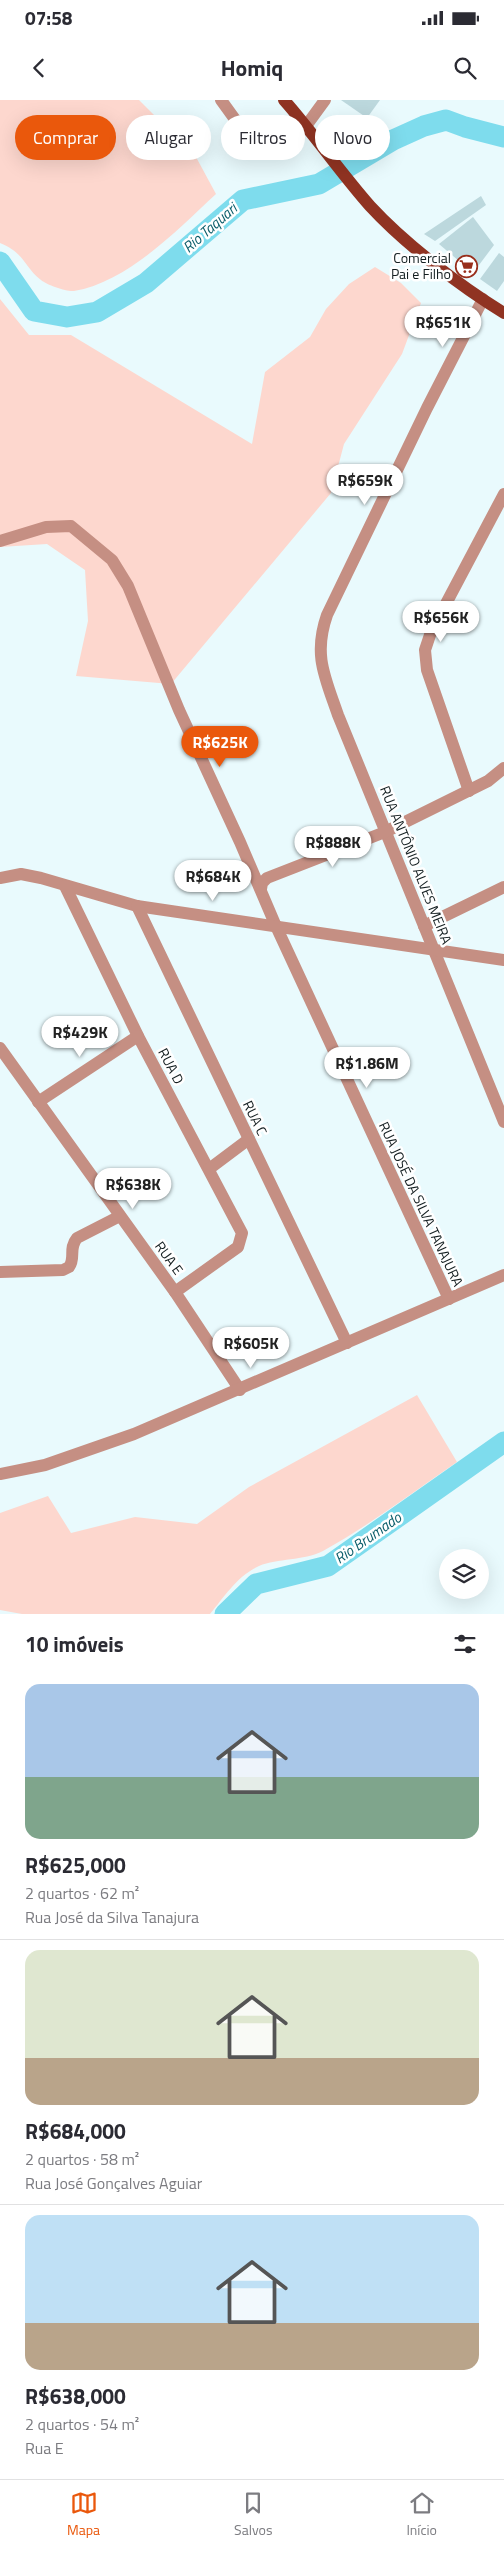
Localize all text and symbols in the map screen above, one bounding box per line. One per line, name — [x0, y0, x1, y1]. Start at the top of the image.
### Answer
text: 07:58 — [25, 3, 72, 32]
text: Homiq — [221, 51, 283, 85]
icon: back — [25, 54, 53, 82]
icon: search — [451, 54, 479, 82]
chip: Comprar — [15, 115, 116, 160]
chip: Alugar — [126, 115, 211, 160]
chip: Filtros — [221, 115, 305, 160]
chip: Novo — [315, 115, 390, 160]
water label: Rio Taquari — [177, 196, 244, 258]
place label: Comercial Pai e Filho — [391, 247, 451, 284]
supermarket icon: Comercial Pai e Filho — [455, 254, 479, 278]
pin: R$651K — [402, 306, 484, 348]
text: R$651K — [415, 310, 471, 334]
pin: R$659K — [324, 464, 406, 506]
text: R$659K — [337, 468, 393, 492]
pin: R$656K — [400, 600, 482, 643]
text: R$656K — [413, 605, 469, 629]
pin: R$625K — [179, 726, 261, 768]
text: R$625K — [192, 730, 248, 754]
street label: RUA ANTÔNIO ALVES MEIRA — [375, 783, 458, 948]
pin: R$888K — [292, 826, 374, 868]
text: R$888K — [305, 830, 361, 854]
pin: R$684K — [172, 860, 254, 902]
text: R$684K — [185, 864, 241, 888]
pin: R$429K — [39, 1016, 121, 1058]
text: R$429K — [52, 1020, 108, 1044]
street label: RUA D — [153, 1044, 190, 1087]
pin: R$1.86M — [321, 1046, 413, 1089]
text: R$1.86M — [335, 1051, 399, 1075]
street label: RUA C — [238, 1097, 273, 1139]
street label: RUA JOSÉ DA SILVA TANAJURA — [374, 1118, 469, 1290]
pin: R$638K — [92, 1168, 174, 1210]
text: R$638K — [105, 1172, 161, 1196]
street label: RUA E — [150, 1237, 189, 1279]
pin: R$605K — [210, 1326, 292, 1369]
text: R$605K — [223, 1331, 279, 1355]
water label: Rio Brumado — [330, 1506, 406, 1569]
map controls — [439, 1549, 489, 1599]
button: layers — [439, 1549, 489, 1599]
text: 10 imóveis — [25, 1628, 124, 1660]
icon: filters — [451, 1630, 479, 1658]
icon: home — [207, 1717, 297, 1807]
text: R$625,000 — [25, 1849, 126, 1881]
text: 2 quartos · 62 m² — [25, 1881, 139, 1905]
text: Rua José da Silva Tanajura — [25, 1905, 199, 1929]
icon: home — [207, 1982, 297, 2072]
text: R$684,000 — [25, 2115, 126, 2147]
text: 2 quartos · 58 m² — [25, 2147, 139, 2171]
text: Rua José Gonçalves Aguiar — [25, 2171, 202, 2195]
icon: home — [207, 2247, 297, 2337]
text: R$638,000 — [25, 2380, 126, 2412]
text: 2 quartos · 54 m² — [25, 2412, 139, 2436]
text: Rua E — [25, 2436, 64, 2460]
tab: Mapa — [67, 2489, 100, 2540]
tab: Salvos — [234, 2489, 272, 2540]
tab: Início — [406, 2489, 437, 2540]

